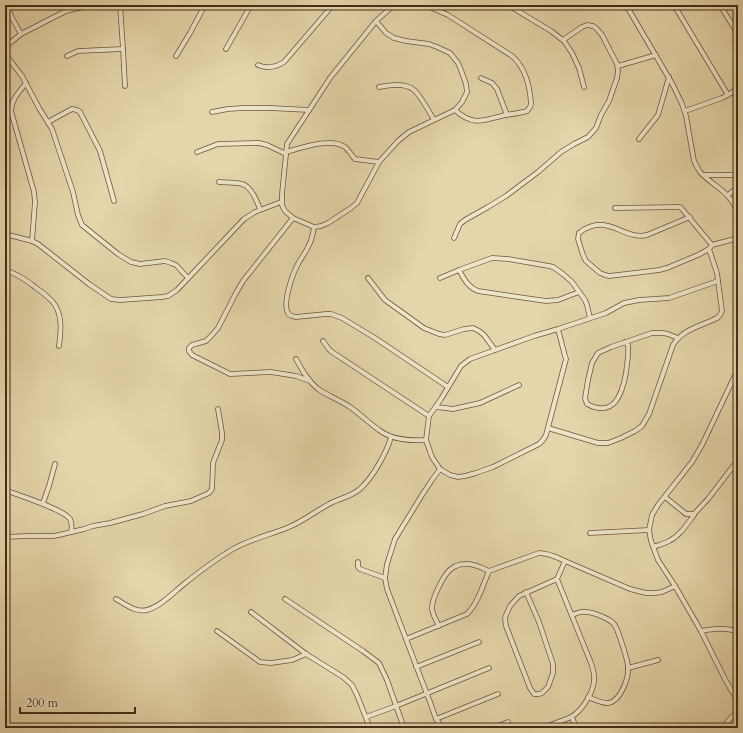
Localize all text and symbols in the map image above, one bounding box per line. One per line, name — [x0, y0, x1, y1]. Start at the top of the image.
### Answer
scale bar — [20, 689, 135, 715]
text: 200 m — [26, 695, 59, 711]

